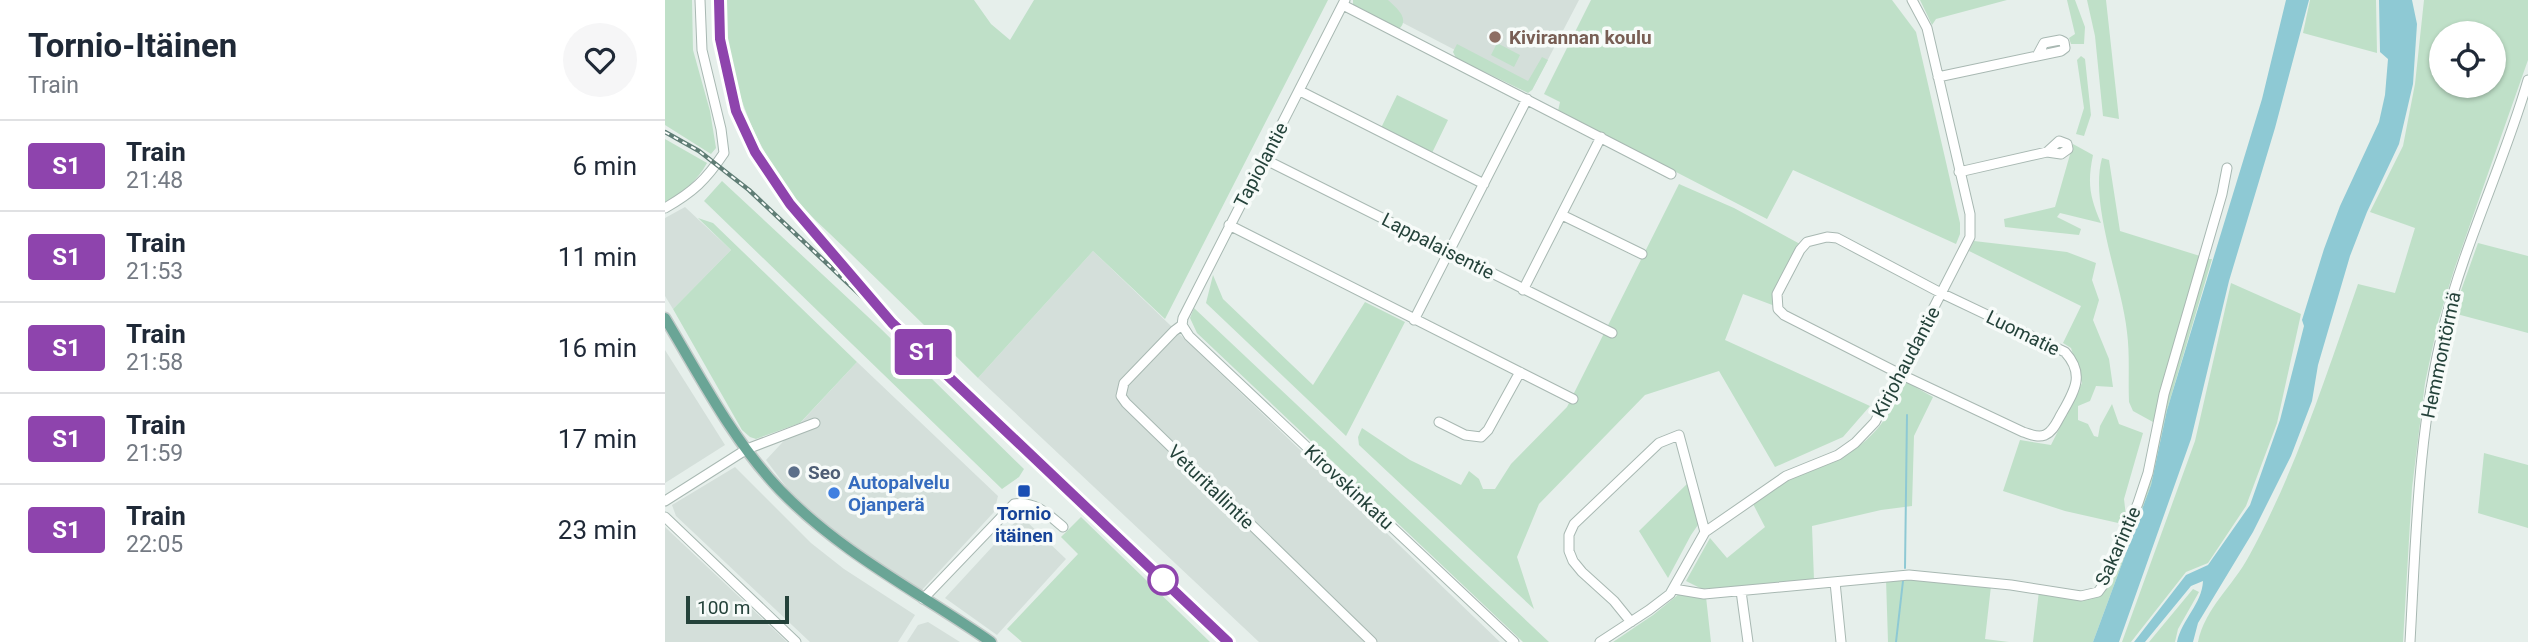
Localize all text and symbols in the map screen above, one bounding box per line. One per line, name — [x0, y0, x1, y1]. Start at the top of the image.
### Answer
map controls — [2429, 21, 2506, 98]
button: locate — [2429, 21, 2506, 98]
button: heart — [563, 23, 637, 97]
text: Tornio-Itäinen — [28, 26, 237, 65]
place label: Kivirannan koulu — [1509, 26, 1652, 49]
marker: Kivirannan koulu — [1487, 29, 1503, 45]
text: Train — [28, 72, 79, 99]
street label: Tapiolantie — [1229, 118, 1293, 212]
text: Train — [126, 137, 186, 167]
text: 6 min — [572, 151, 637, 181]
text: S1 — [52, 152, 81, 180]
text: 21:48 — [126, 167, 183, 194]
street label: Lappalaisentie — [1378, 208, 1498, 284]
text: Train — [126, 228, 186, 258]
text: 11 min — [558, 242, 637, 272]
text: S1 — [52, 243, 81, 271]
text: 21:53 — [126, 258, 183, 285]
street label: Hemmontörmä — [2416, 290, 2466, 420]
street label: Kirjohaudantie — [1867, 303, 1945, 421]
street label: Luomatie — [1982, 305, 2064, 361]
text: Train — [126, 319, 186, 349]
line badge: S1 — [891, 329, 955, 375]
text: 16 min — [558, 333, 637, 363]
text: S1 — [52, 334, 81, 362]
text: S1 — [909, 338, 937, 366]
text: 21:58 — [126, 349, 183, 376]
text: Train — [126, 410, 186, 440]
text: 17 min — [558, 424, 637, 454]
text: S1 — [52, 425, 81, 453]
text: 21:59 — [126, 440, 183, 467]
street label: Veturitallintie — [1163, 440, 1259, 534]
street label: Kirovskinkatu — [1300, 440, 1398, 534]
place label: Seo — [808, 461, 841, 484]
marker: Seo — [786, 464, 802, 480]
place label: Autopalvelu Ojanperä — [848, 471, 950, 516]
marker: Tornio itäinen — [1016, 483, 1032, 499]
marker: Autopalvelu Ojanperä — [826, 485, 842, 501]
text: Train — [126, 501, 186, 531]
place label: Tornio itäinen — [995, 502, 1053, 547]
street label: Sakarintie — [2090, 503, 2146, 589]
text: 23 min — [558, 515, 637, 545]
text: S1 — [52, 516, 81, 544]
text: 22:05 — [126, 531, 183, 558]
unlabelled marker — [1148, 565, 1178, 595]
scale bar — [686, 593, 789, 625]
text: 100 m — [697, 596, 750, 619]

